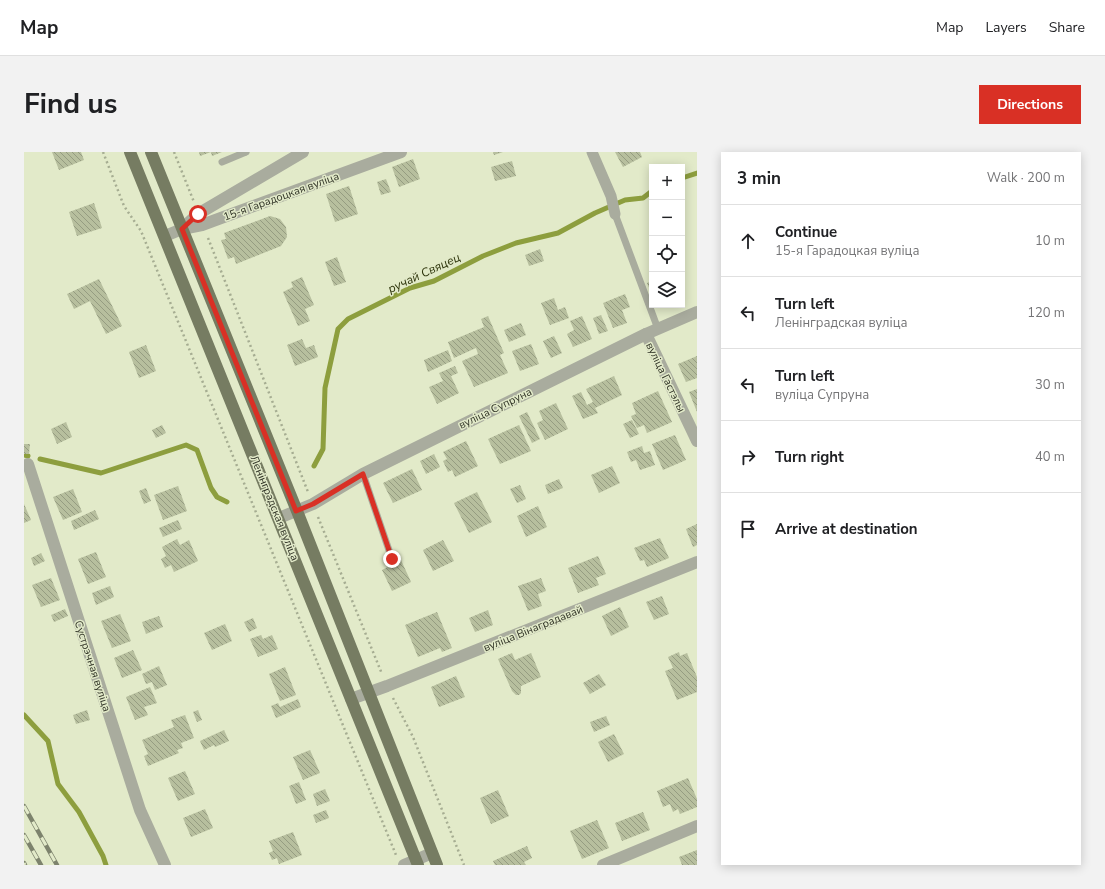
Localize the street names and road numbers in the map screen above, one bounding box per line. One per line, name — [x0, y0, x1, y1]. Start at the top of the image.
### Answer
street label: 15-я Гарадоцкая вуліца — [221, 169, 341, 224]
street label: вуліца Гастэлы — [642, 340, 689, 415]
street label: вуліца Супруна — [456, 384, 534, 433]
street label: Ленінградская вуліца — [247, 453, 303, 563]
street label: вуліца Вінаградавай — [481, 602, 585, 655]
street label: Сустрэчная вуліца — [71, 619, 114, 714]

